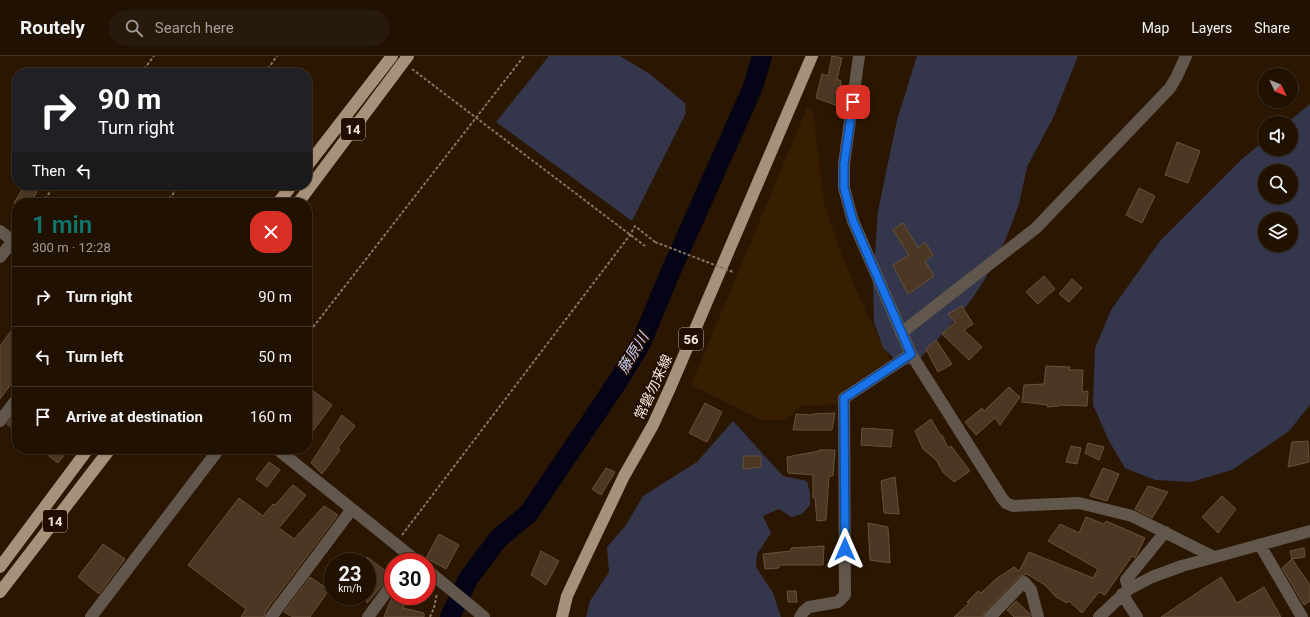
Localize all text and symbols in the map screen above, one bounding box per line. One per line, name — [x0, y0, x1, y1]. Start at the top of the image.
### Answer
search box — [109, 10, 389, 46]
text: Routely — [20, 16, 85, 39]
icon: search — [123, 17, 145, 39]
text: Search here — [155, 19, 234, 37]
text: Map — [1142, 20, 1169, 36]
text: Layers — [1191, 20, 1232, 36]
text: Share — [1254, 20, 1290, 36]
north arrow — [1258, 68, 1298, 108]
map controls — [1258, 68, 1298, 252]
text: 90 m — [98, 83, 161, 116]
icon: right — [32, 84, 84, 136]
pin — [836, 85, 870, 119]
icon: arrive — [842, 91, 864, 113]
button: sound — [1258, 116, 1298, 156]
text: Turn right — [98, 117, 175, 138]
road number: 14 — [341, 118, 365, 140]
icon: left — [73, 160, 95, 182]
text: Then — [32, 162, 65, 180]
button: search — [1258, 164, 1298, 204]
text: 1 min — [32, 211, 92, 239]
button: close — [250, 211, 292, 253]
button: layers — [1258, 212, 1298, 252]
text: 300 m · 12:28 — [32, 240, 111, 255]
icon: right — [32, 286, 54, 308]
text: Turn right — [66, 288, 132, 306]
text: 90 m — [258, 288, 292, 306]
water label: 藤原川 — [614, 327, 653, 377]
road number: 56 — [679, 328, 703, 350]
icon: left — [32, 346, 54, 368]
text: Turn left — [66, 348, 123, 366]
text: 50 m — [258, 348, 292, 366]
street label: 常磐勿来線 — [631, 352, 675, 422]
icon: arrive — [32, 406, 54, 428]
text: Arrive at destination — [66, 408, 203, 426]
text: 160 m — [250, 408, 292, 426]
road number: 14 — [43, 510, 67, 532]
position arrow — [824, 528, 866, 570]
speed limit sign: 30 — [384, 553, 436, 605]
text: 23 — [339, 562, 361, 586]
text: km/h — [338, 583, 362, 594]

